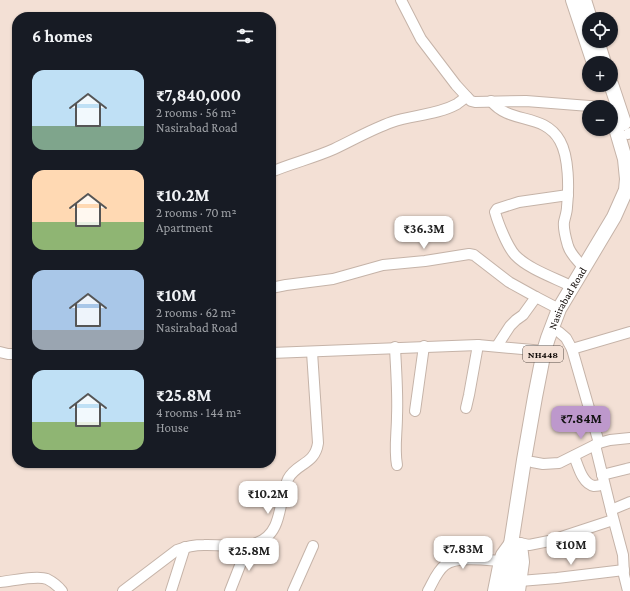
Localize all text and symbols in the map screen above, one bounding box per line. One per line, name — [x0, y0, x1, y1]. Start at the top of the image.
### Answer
map controls — [582, 12, 618, 136]
button: locate — [582, 12, 618, 48]
icon: filters — [234, 25, 256, 47]
text: 6 homes — [32, 27, 92, 46]
button: + — [582, 56, 618, 92]
icon: home — [64, 86, 112, 134]
text: ₹7,840,000 — [156, 86, 241, 105]
button: − — [582, 100, 618, 136]
text: 2 rooms · 56 m² — [156, 105, 236, 120]
text: Nasirabad Road — [156, 120, 238, 135]
icon: home — [64, 186, 112, 234]
text: ₹10.2M — [156, 186, 209, 205]
text: 2 rooms · 70 m² — [156, 205, 237, 220]
pin: ₹36.3M — [391, 216, 457, 250]
text: Apartment — [156, 220, 213, 235]
text: ₹36.3M — [403, 221, 445, 236]
street label: Nasirabad Road — [546, 265, 589, 331]
icon: home — [64, 286, 112, 334]
text: ₹10M — [156, 286, 196, 305]
text: 2 rooms · 62 m² — [156, 305, 236, 320]
text: Nasirabad Road — [156, 320, 238, 335]
road number: NH448 — [523, 346, 563, 362]
icon: home — [64, 386, 112, 434]
text: ₹25.8M — [156, 386, 211, 405]
text: 4 rooms · 144 m² — [156, 405, 241, 420]
pin: ₹7.84M — [548, 406, 614, 440]
text: ₹7.84M — [560, 411, 602, 426]
text: House — [156, 420, 189, 435]
pin: ₹10.2M — [235, 481, 301, 515]
text: ₹10.2M — [248, 486, 288, 501]
pin: ₹10M — [547, 532, 595, 566]
pin: ₹7.83M — [430, 536, 496, 570]
text: ₹10M — [556, 537, 586, 552]
pin: ₹25.8M — [216, 538, 282, 572]
text: ₹7.83M — [443, 541, 483, 556]
text: ₹25.8M — [228, 543, 270, 558]

